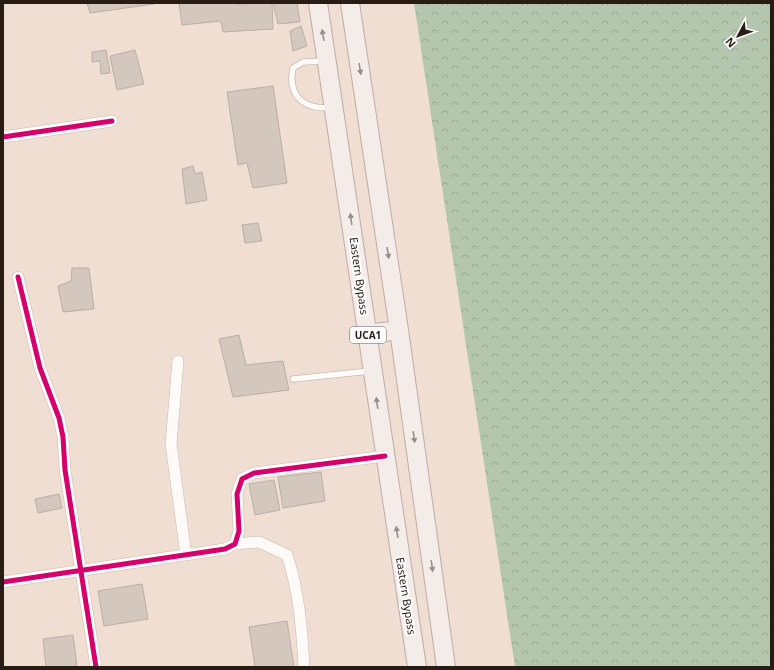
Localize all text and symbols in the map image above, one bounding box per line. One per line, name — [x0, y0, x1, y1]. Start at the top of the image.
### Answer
north arrow — [718, 16, 758, 56]
one-way arrow — [320, 29, 326, 41]
text: N — [721, 35, 739, 51]
one-way arrow — [357, 63, 363, 75]
one-way arrow — [348, 213, 354, 225]
street label: Eastern Bypass — [347, 236, 372, 316]
one-way arrow — [385, 247, 391, 259]
road number: UCA1 — [350, 327, 386, 343]
one-way arrow — [374, 397, 380, 409]
one-way arrow — [411, 431, 417, 443]
one-way arrow — [394, 525, 400, 538]
street label: Eastern Bypass — [393, 556, 420, 636]
one-way arrow — [429, 560, 435, 572]

